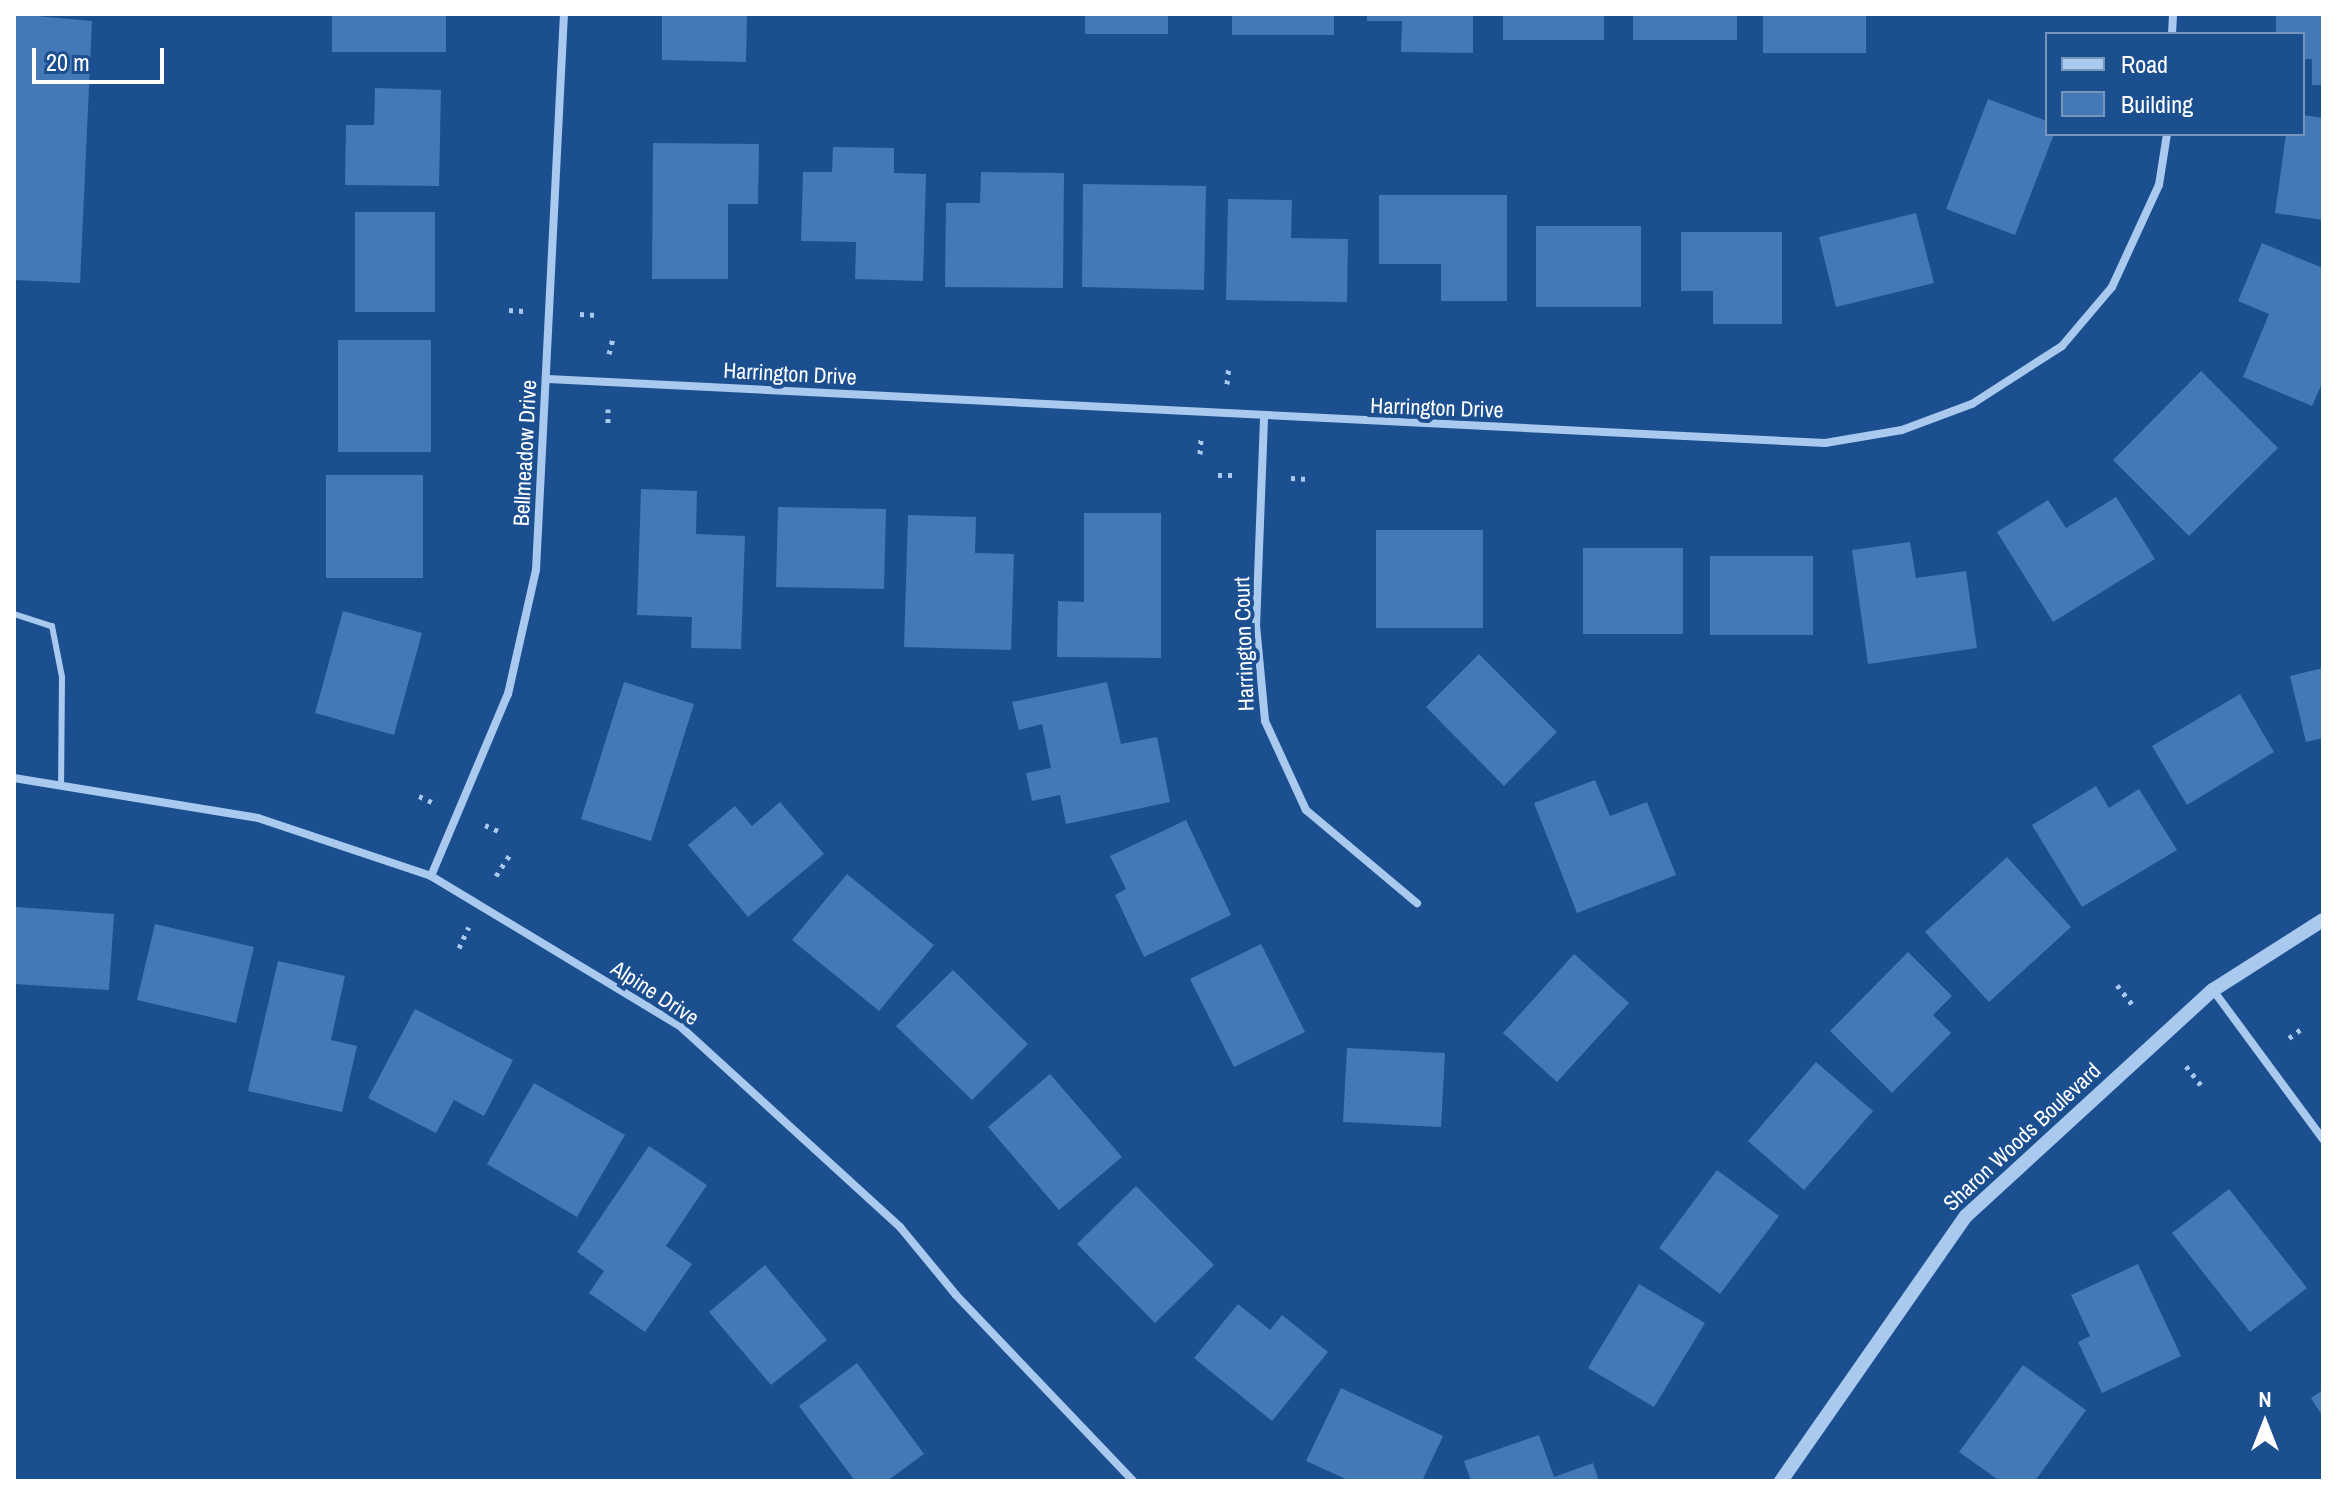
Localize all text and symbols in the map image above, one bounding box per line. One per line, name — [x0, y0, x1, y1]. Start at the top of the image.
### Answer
scale bar — [36, 32, 168, 82]
legend — [2045, 32, 2305, 136]
text: 20 m — [46, 46, 90, 78]
text: Road — [2121, 48, 2168, 80]
text: Building — [2121, 88, 2193, 120]
street label: Harrington Drive — [723, 357, 857, 391]
street label: Bellmeadow Drive — [508, 379, 542, 527]
street label: Harrington Drive — [1370, 392, 1504, 424]
street label: Harrington Court — [1228, 576, 1260, 712]
street label: Alpine Drive — [606, 955, 704, 1031]
street label: Sharon Woods Boulevard — [1938, 1057, 2106, 1217]
north arrow — [2225, 1383, 2305, 1463]
text: N — [2258, 1384, 2272, 1414]

